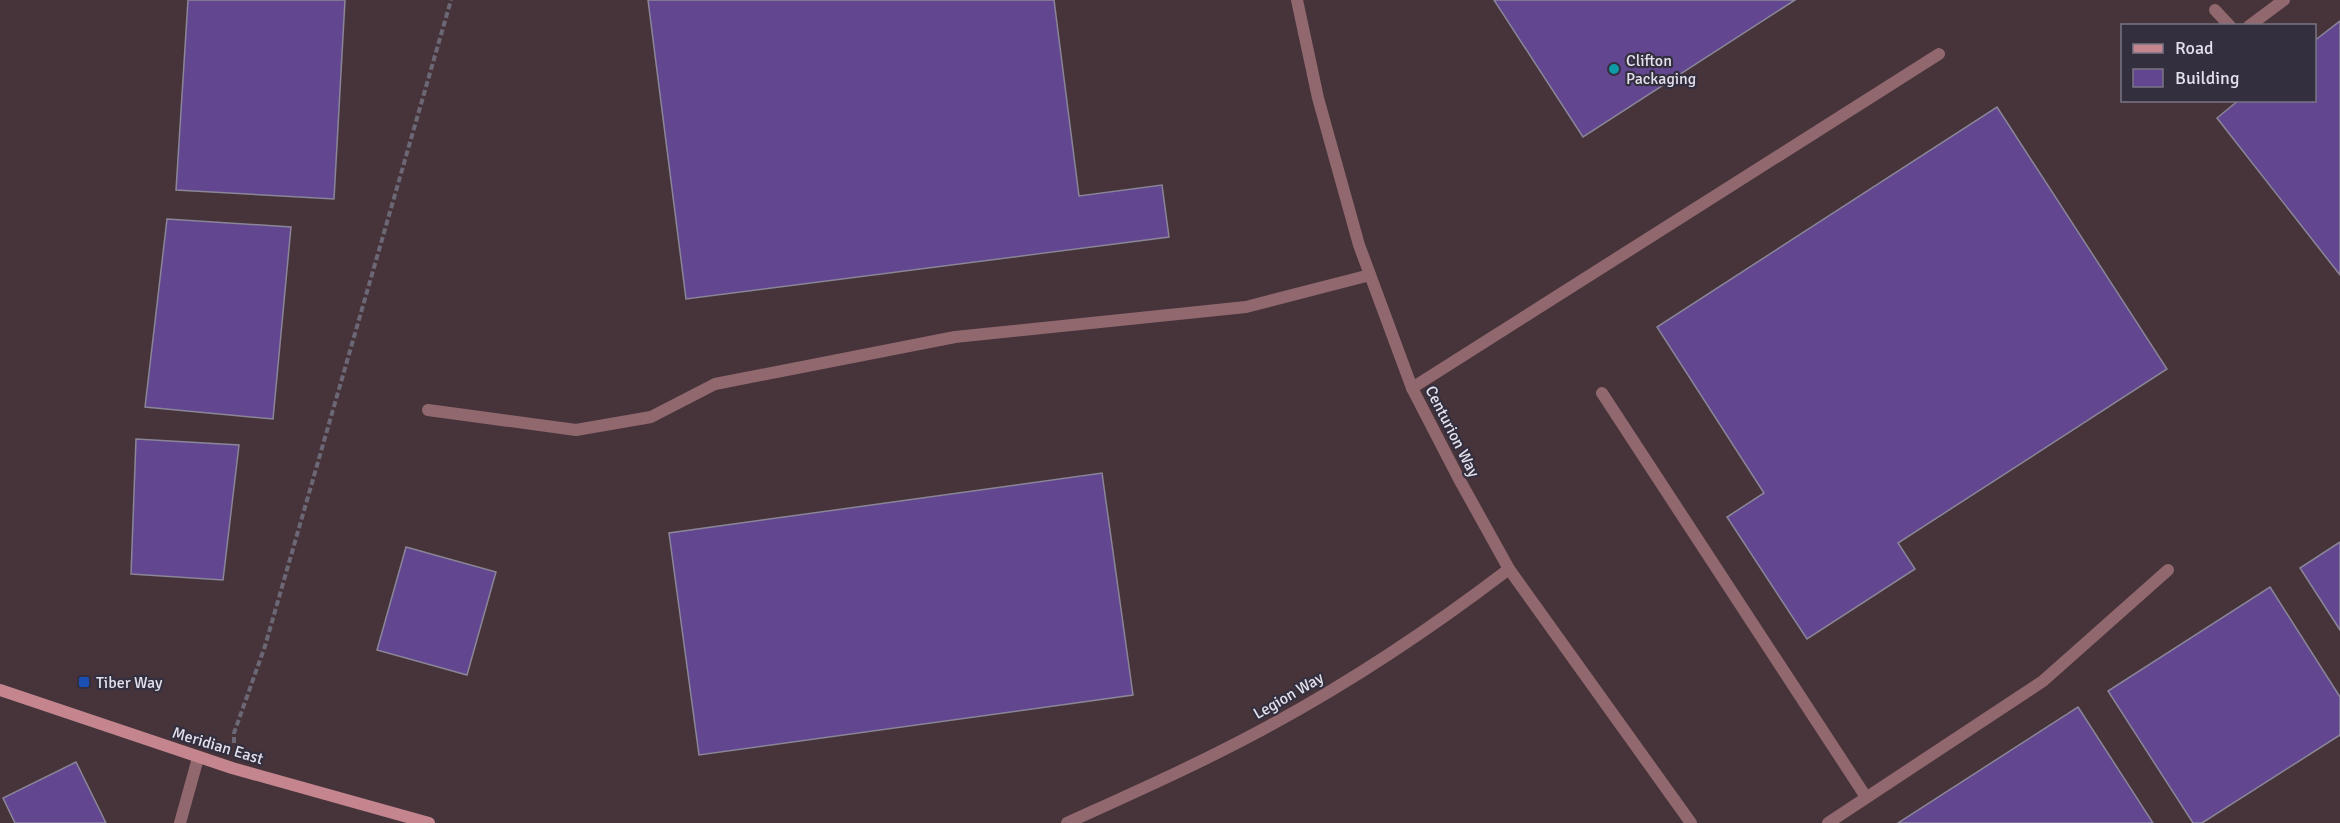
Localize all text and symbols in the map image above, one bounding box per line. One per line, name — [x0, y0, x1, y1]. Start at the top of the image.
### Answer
legend — [2121, 24, 2316, 102]
text: Road — [2175, 37, 2214, 59]
place label: Clifton Packaging — [1626, 51, 1696, 89]
marker: Clifton Packaging — [1607, 62, 1621, 76]
text: Building — [2175, 67, 2239, 89]
street label: Centurion Way — [1420, 382, 1484, 481]
street label: Legion Way — [1250, 668, 1328, 724]
place label: Tiber Way — [96, 673, 163, 693]
marker: Tiber Way — [77, 675, 91, 689]
street label: Meridian East — [170, 723, 266, 769]

